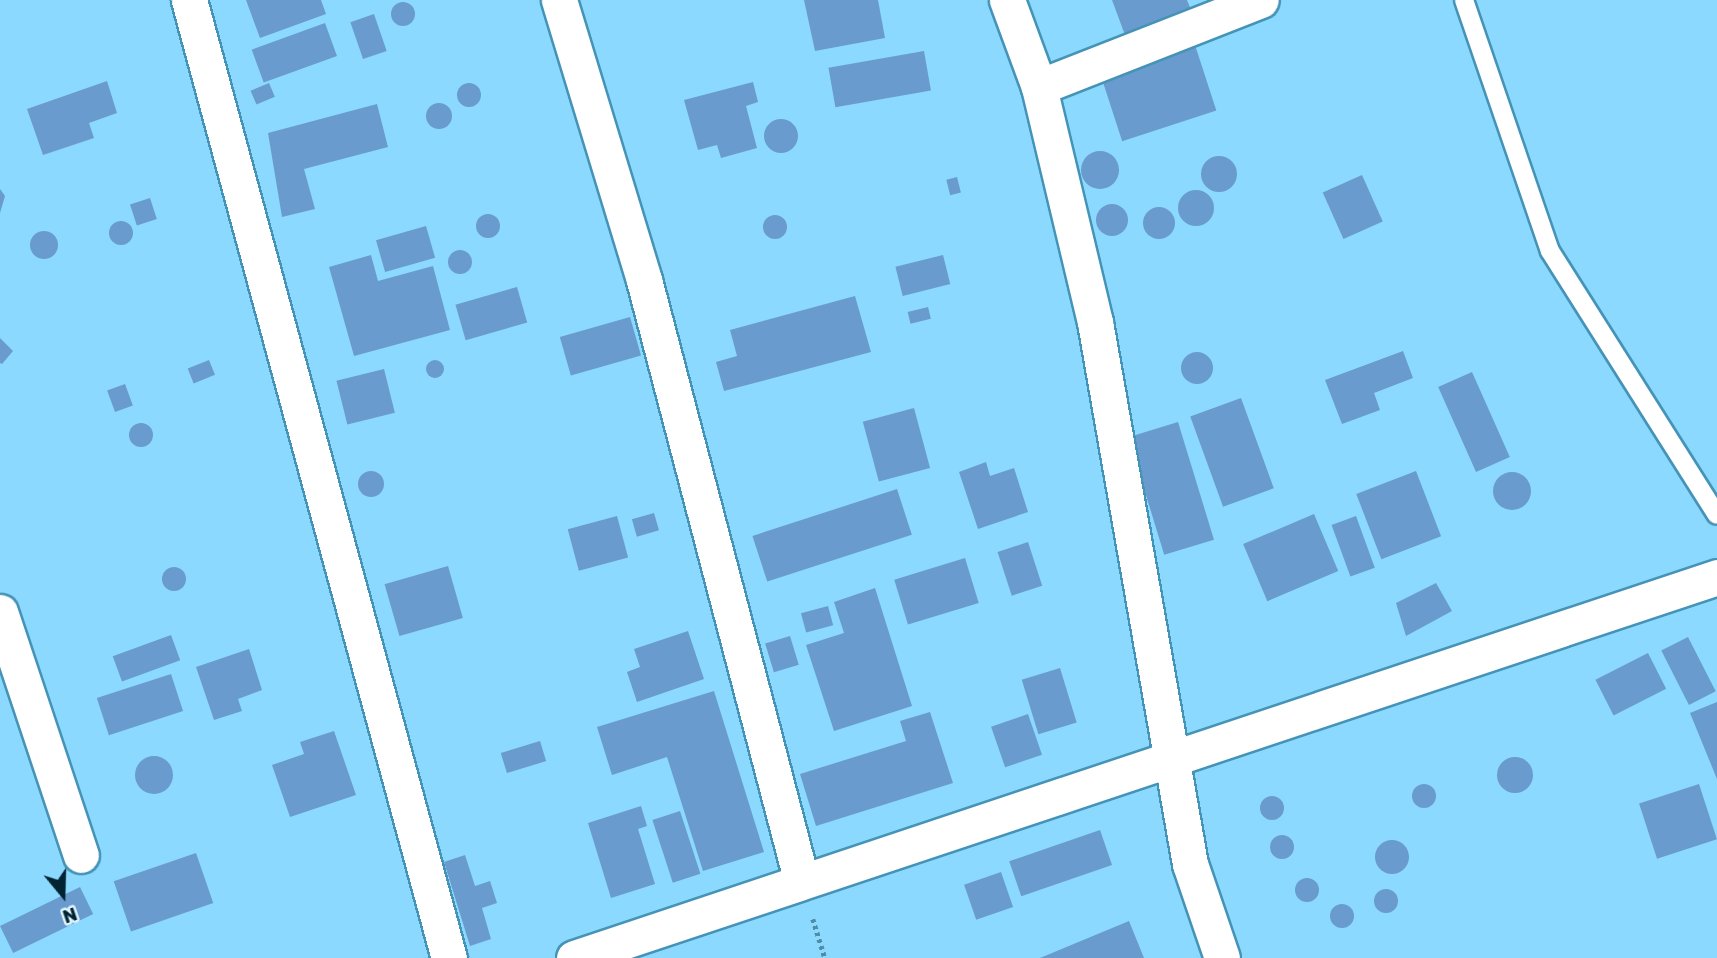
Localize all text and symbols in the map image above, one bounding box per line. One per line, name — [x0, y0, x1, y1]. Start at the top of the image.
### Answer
north arrow — [28, 860, 98, 930]
text: N — [60, 902, 80, 928]

